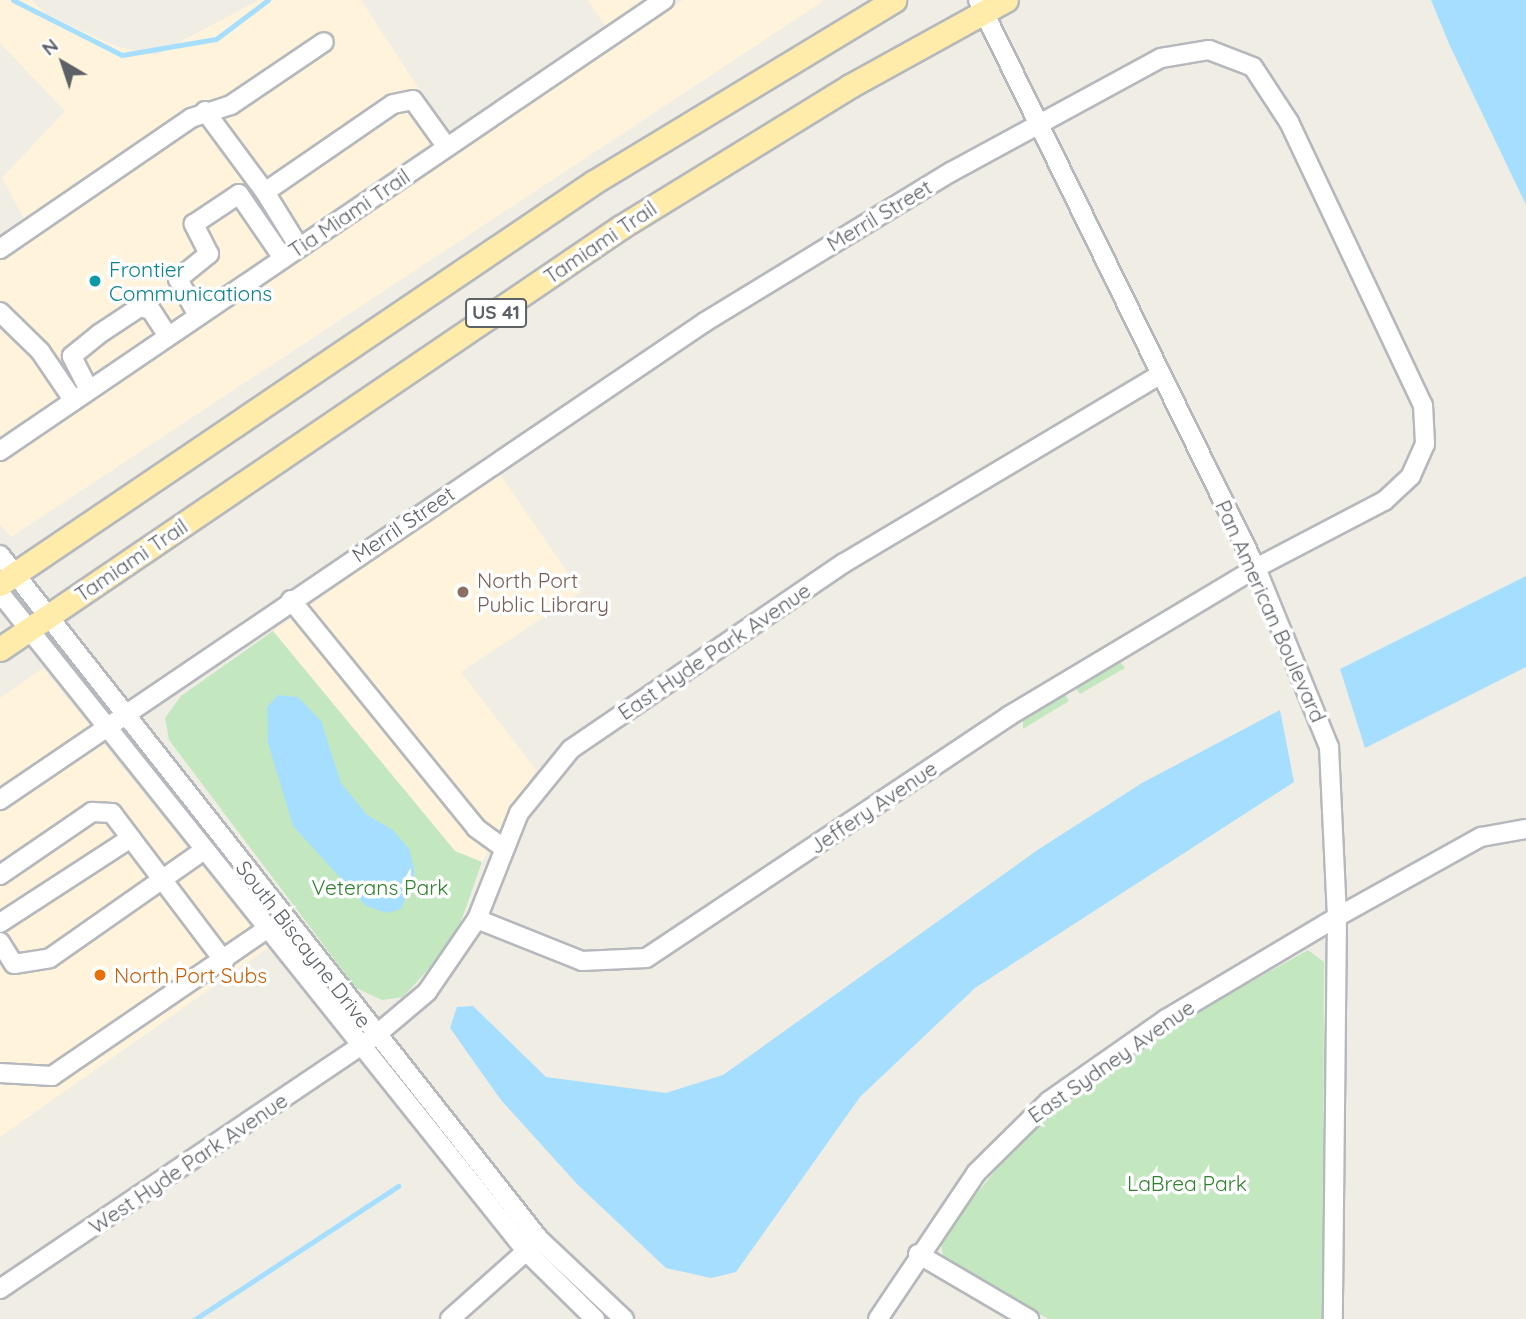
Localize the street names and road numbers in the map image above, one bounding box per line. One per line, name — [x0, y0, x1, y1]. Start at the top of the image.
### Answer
street label: Tia Miami Trail — [284, 163, 414, 263]
street label: Merril Street — [822, 174, 936, 256]
street label: Tamiami Trail — [539, 195, 661, 289]
road number: US 41 — [464, 298, 528, 328]
street label: Merril Street — [347, 481, 459, 567]
street label: Pan American Boulevard — [1211, 496, 1331, 726]
street label: Tamiami Trail — [70, 513, 192, 607]
street label: East Hyde Park Avenue — [613, 577, 815, 725]
street label: Jeffery Avenue — [804, 755, 942, 859]
street label: South Biscayne Drive — [231, 855, 377, 1033]
street label: East Sydney Avenue — [1023, 994, 1199, 1128]
street label: West Hyde Park Avenue — [84, 1087, 292, 1239]

